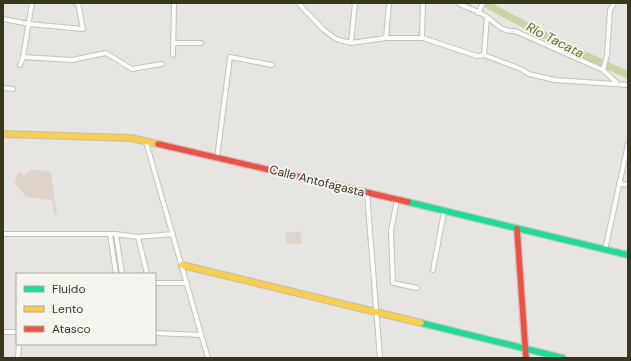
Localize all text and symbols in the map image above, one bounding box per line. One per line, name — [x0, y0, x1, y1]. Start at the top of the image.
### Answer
water label: Río Tacata — [523, 18, 587, 62]
street label: Calle Antofagasta — [268, 161, 366, 201]
legend — [16, 273, 156, 345]
text: Fluido — [52, 281, 86, 297]
text: Lento — [52, 301, 83, 317]
text: Atasco — [52, 321, 91, 337]

